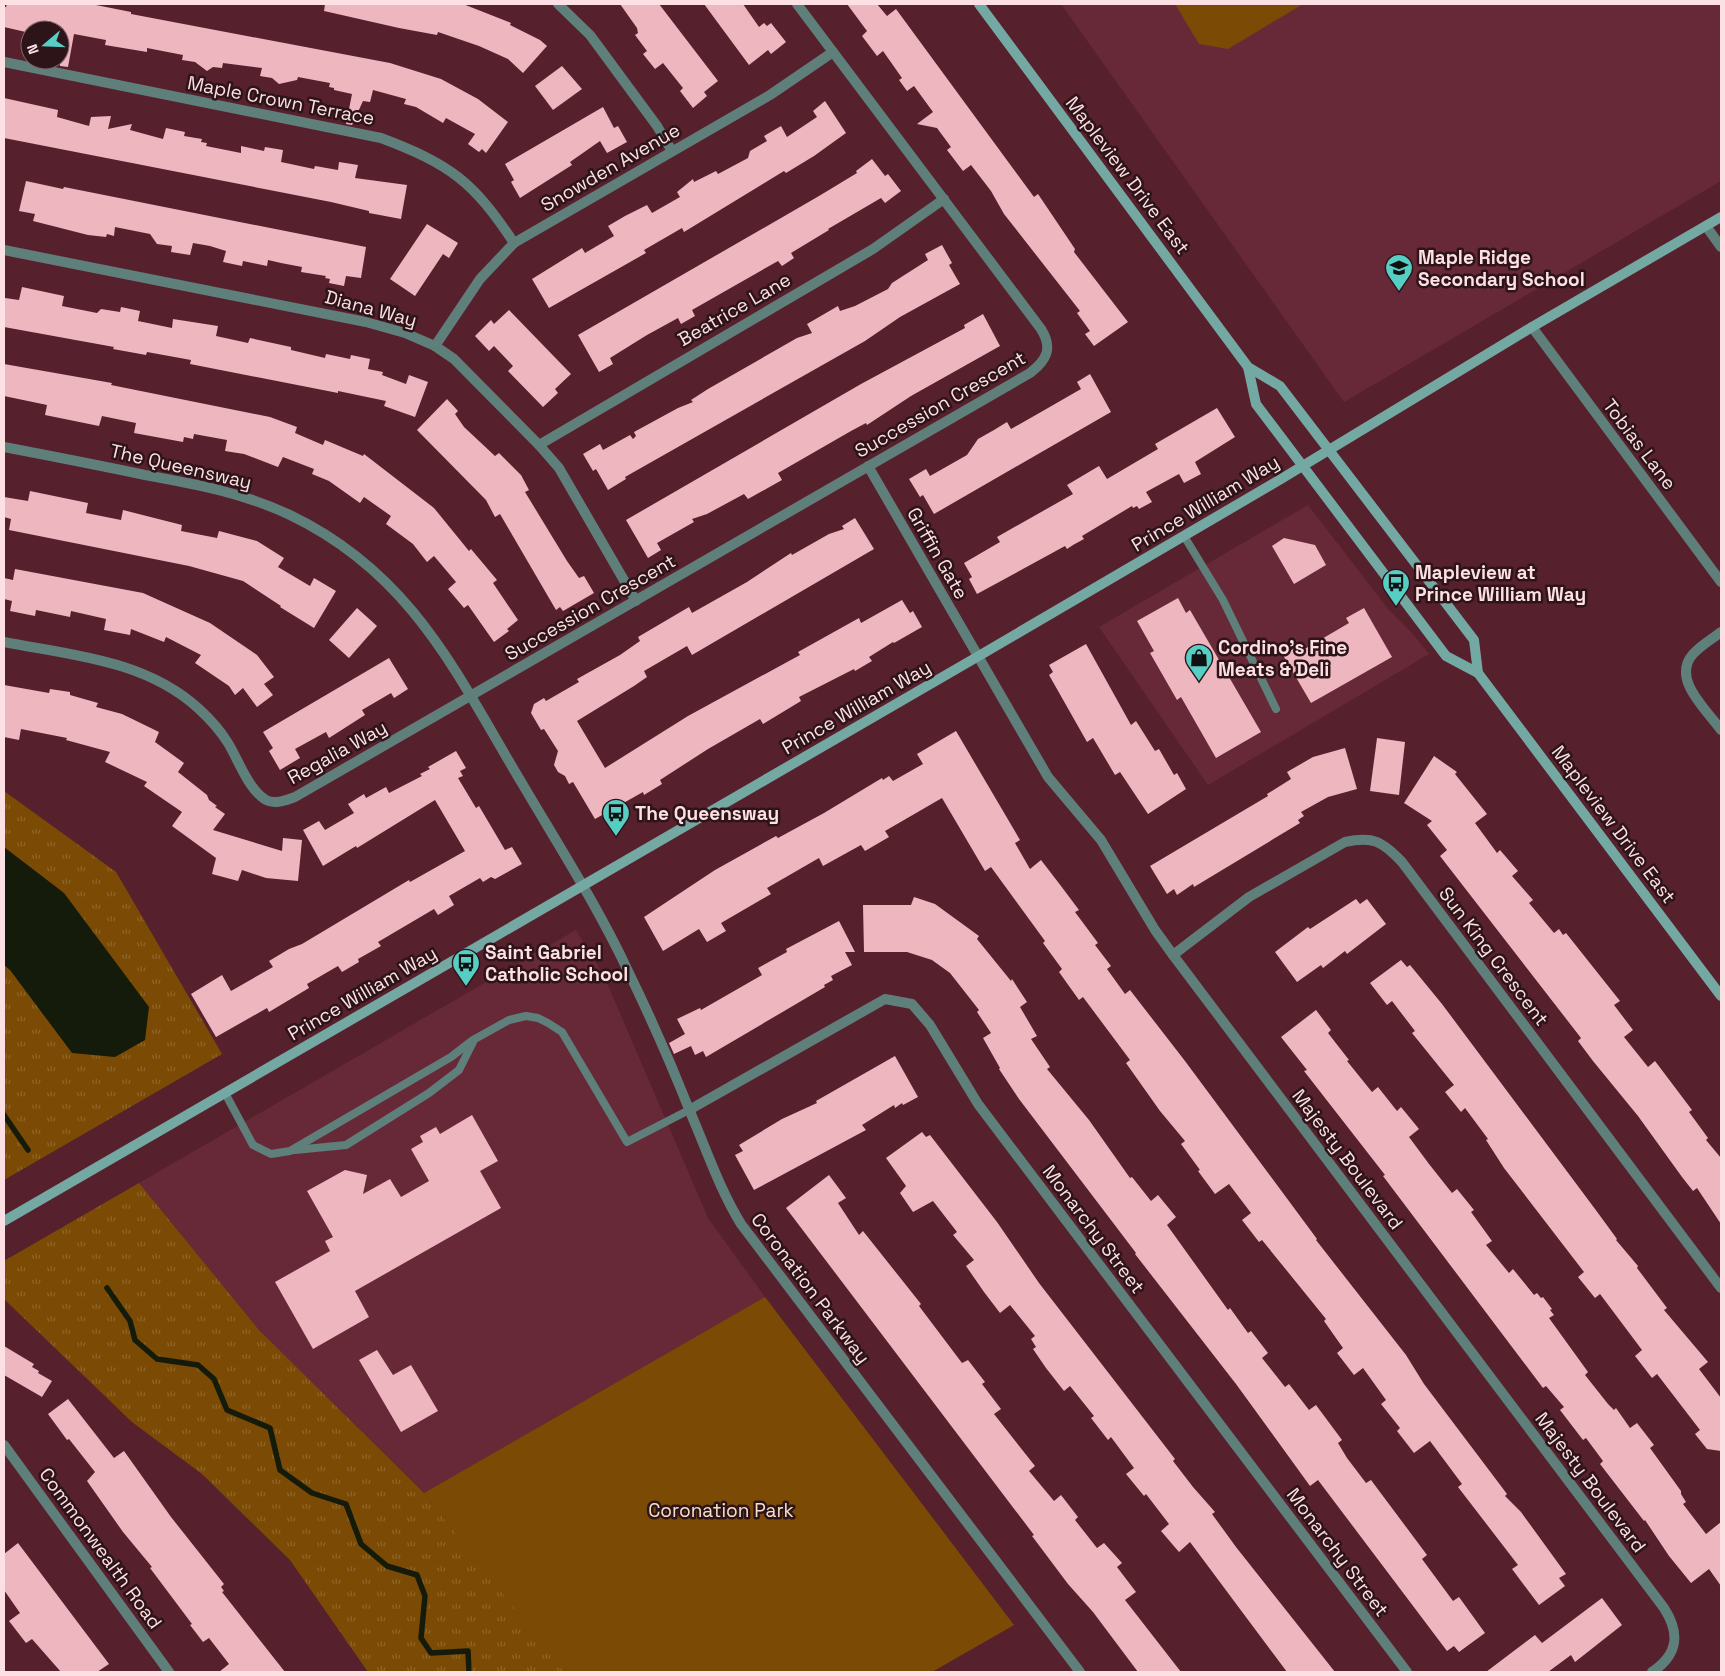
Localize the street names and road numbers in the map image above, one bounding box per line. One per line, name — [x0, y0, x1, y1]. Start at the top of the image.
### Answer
street label: Maple Crown Terrace — [185, 70, 377, 131]
street label: Mapleview Drive East — [1060, 91, 1195, 259]
street label: Snowden Avenue — [536, 117, 684, 217]
street label: Beatrice Lane — [673, 267, 795, 352]
street label: Diana Way — [322, 284, 420, 333]
street label: Succession Crescent — [850, 345, 1030, 464]
street label: Tobias Lane — [1597, 394, 1682, 495]
street label: The Queensway — [108, 438, 254, 495]
street label: Prince William Way — [1127, 449, 1284, 557]
street label: Griffin Gate — [901, 503, 974, 604]
street label: Succession Crescent — [500, 548, 680, 667]
street label: Prince William Way — [777, 655, 935, 760]
street label: Regalia Way — [283, 715, 391, 790]
street label: Mapleview Drive East — [1546, 740, 1681, 908]
street label: Sun King Crescent — [1433, 882, 1554, 1031]
street label: Prince William Way — [283, 941, 441, 1046]
street label: Majesty Boulevard — [1287, 1084, 1409, 1235]
street label: Monarchy Street — [1037, 1160, 1150, 1299]
street label: Coronation Parkway — [746, 1208, 876, 1369]
street label: Majesty Boulevard — [1530, 1407, 1652, 1558]
street label: Commonwealth Road — [34, 1463, 168, 1634]
street label: Monarchy Street — [1281, 1483, 1394, 1622]

